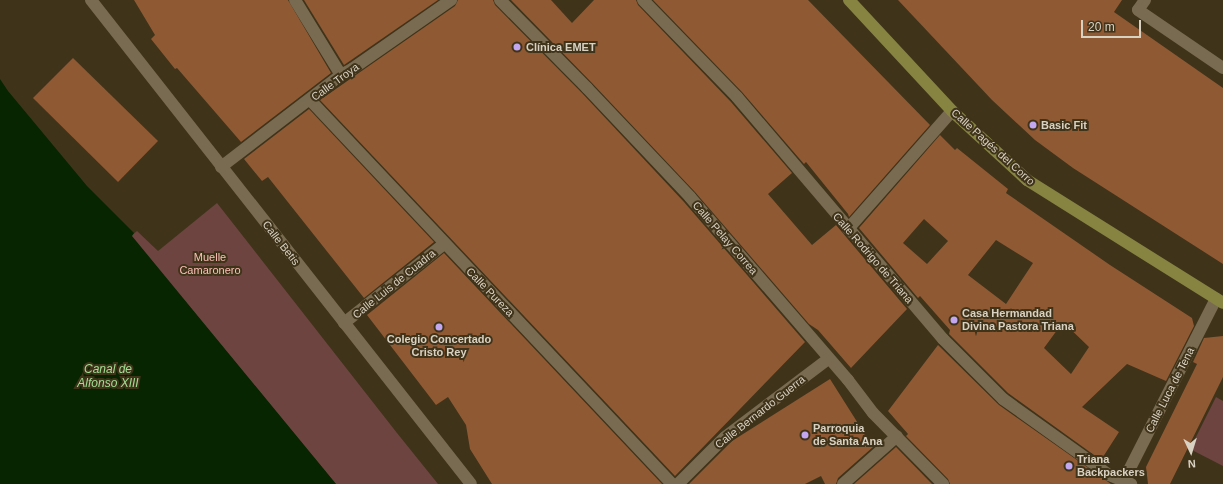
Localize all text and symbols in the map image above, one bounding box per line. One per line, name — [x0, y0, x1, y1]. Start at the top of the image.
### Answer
scale bar — [1083, 12, 1143, 38]
text: 20 m — [1088, 20, 1115, 34]
place label: Clínica EMET — [526, 40, 596, 54]
marker: Clínica EMET — [511, 41, 523, 53]
street label: Calle Troya — [309, 60, 361, 104]
street label: Calle Pagés del Corro — [949, 106, 1037, 188]
place label: Basic Fit — [1041, 118, 1087, 132]
marker: Basic Fit — [1028, 120, 1038, 130]
street label: Calle Pelay Correa — [690, 199, 760, 277]
street label: Calle Rodrigo de Triana — [830, 210, 916, 306]
street label: Calle Betis — [260, 218, 302, 268]
street label: Calle Luis de Cuadra — [350, 247, 438, 321]
park label: Muelle Camaronero — [179, 251, 241, 277]
street label: Calle Pureza — [463, 265, 517, 319]
place label: Casa Hermandad Divina Pastora Triana — [962, 307, 1074, 333]
marker: Casa Hermandad Divina Pastora Triana — [949, 315, 959, 325]
marker: Colegio Concertado Cristo Rey — [434, 322, 444, 332]
place label: Colegio Concertado Cristo Rey — [387, 333, 491, 359]
street label: Calle Luca de Tena — [1143, 345, 1197, 435]
water label: Canal de Alfonso XIII — [77, 363, 139, 391]
street label: Calle Bernardo Guerra — [712, 373, 808, 451]
place label: Parroquia de Santa Ana — [813, 422, 883, 448]
marker: Parroquia de Santa Ana — [800, 430, 810, 440]
north arrow — [1171, 432, 1211, 472]
place label: Triana Backpackers — [1077, 453, 1145, 479]
text: N — [1187, 458, 1196, 470]
marker: Triana Backpackers — [1064, 461, 1074, 471]

